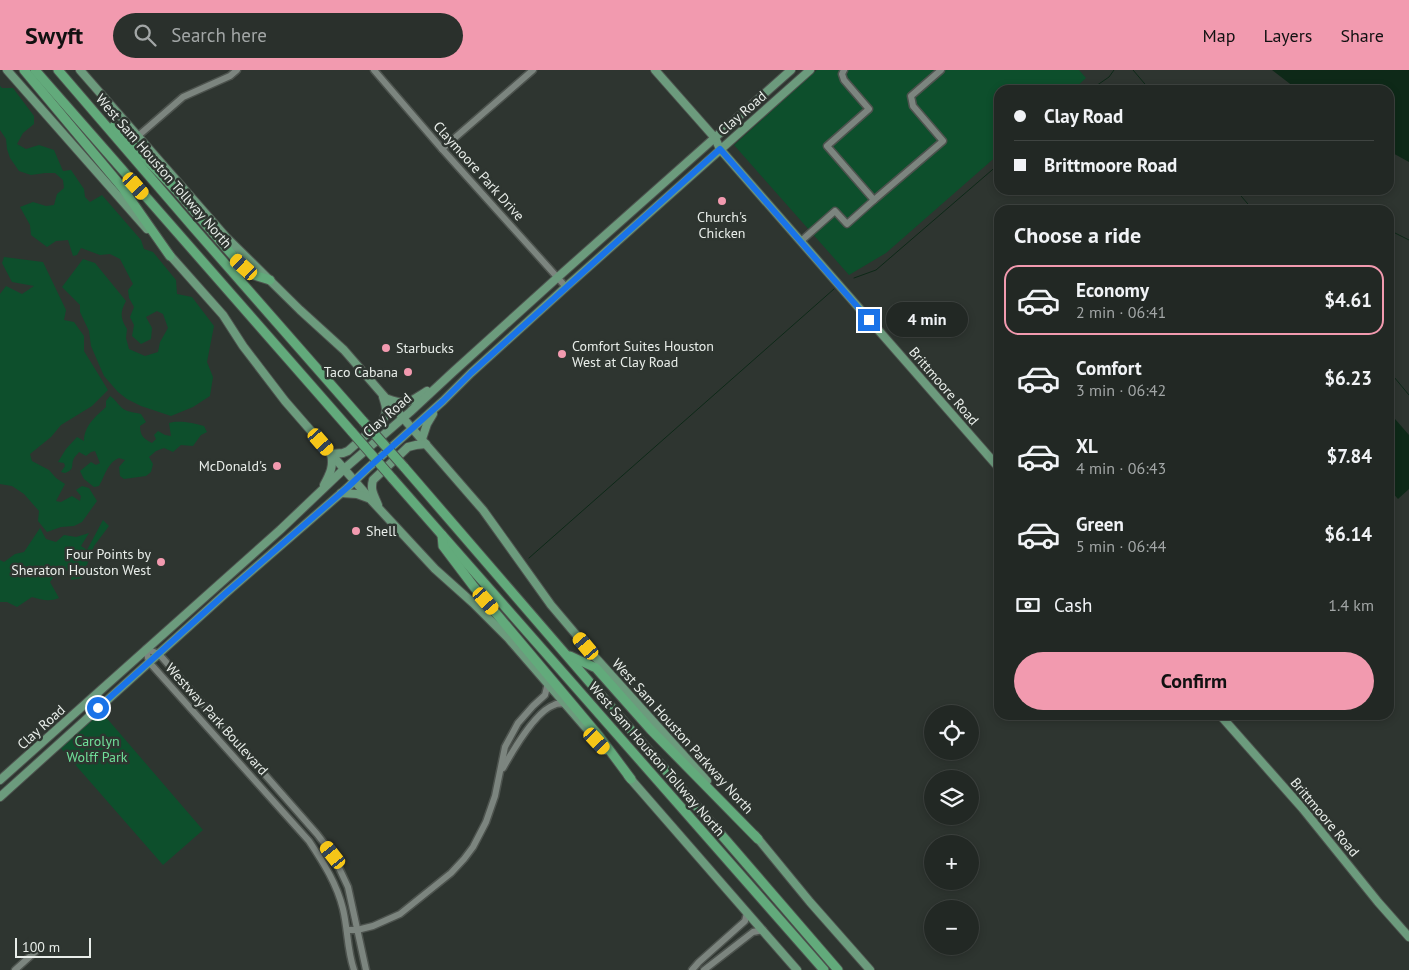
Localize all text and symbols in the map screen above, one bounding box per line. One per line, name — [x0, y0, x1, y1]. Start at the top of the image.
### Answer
search box — [113, 13, 463, 58]
text: Swyft — [25, 20, 83, 51]
icon: search — [131, 21, 159, 49]
text: Search here — [171, 23, 267, 47]
text: Map — [1203, 24, 1235, 47]
text: Layers — [1263, 24, 1312, 47]
text: Share — [1340, 24, 1384, 47]
street label: Clay Road — [714, 87, 770, 139]
street label: West Sam Houston Tollway North — [92, 90, 236, 252]
text: Clay Road — [1044, 104, 1123, 128]
street label: Claymoore Park Drive — [429, 117, 529, 225]
text: Brittmoore Road — [1044, 153, 1177, 177]
car — [120, 170, 151, 202]
marker: Church's Chicken — [716, 195, 728, 207]
place label: Church's Chicken — [697, 208, 747, 242]
text: Choose a ride — [1014, 221, 1141, 249]
car — [227, 251, 260, 283]
icon: car — [1016, 278, 1061, 323]
text: Economy — [1076, 278, 1149, 302]
text: $4.61 — [1324, 288, 1372, 312]
callout: 4 min — [886, 302, 969, 338]
text: 2 min · 06:41 — [1076, 302, 1166, 322]
route end — [858, 309, 880, 331]
text: 4 min — [907, 309, 947, 329]
place label: Comfort Suites Houston West at Clay Road — [572, 337, 714, 371]
place label: Starbucks — [396, 339, 454, 357]
marker: Starbucks — [380, 342, 392, 354]
street label: Brittmoore Road — [905, 343, 983, 429]
marker: Comfort Suites Houston West at Clay Road — [556, 348, 568, 360]
icon: car — [1016, 356, 1061, 401]
text: Comfort — [1076, 356, 1142, 380]
place label: Taco Cabana — [324, 363, 398, 381]
marker: Taco Cabana — [402, 366, 414, 378]
text: $6.23 — [1324, 366, 1372, 390]
text: 3 min · 06:42 — [1076, 380, 1166, 400]
street label: Clay Road — [359, 389, 415, 441]
car — [305, 426, 336, 458]
icon: car — [1016, 434, 1061, 479]
text: XL — [1076, 434, 1098, 458]
text: $7.84 — [1326, 444, 1372, 468]
place label: McDonald's — [199, 457, 267, 475]
text: 4 min · 06:43 — [1076, 458, 1166, 478]
marker: McDonald's — [271, 460, 283, 472]
icon: car — [1016, 512, 1061, 557]
text: Green — [1076, 512, 1124, 536]
place label: Shell — [366, 522, 396, 540]
text: $6.14 — [1324, 522, 1372, 546]
marker: Shell — [350, 525, 362, 537]
text: 5 min · 06:44 — [1076, 536, 1166, 556]
place label: Four Points by Sheraton Houston West — [11, 545, 151, 579]
marker: Four Points by Sheraton Houston West — [155, 556, 167, 568]
car — [470, 585, 501, 617]
icon: cash — [1014, 591, 1042, 619]
text: Cash — [1054, 593, 1092, 617]
text: 1.4 km — [1328, 595, 1374, 615]
car — [570, 630, 601, 662]
button: Confirm — [1014, 652, 1374, 710]
street label: West Sam Houston Parkway North — [608, 655, 758, 817]
street label: Westway Park Boulevard — [162, 659, 272, 779]
street label: West Sam Houston Tollway North — [585, 678, 729, 840]
route start — [87, 697, 109, 719]
street label: Clay Road — [13, 701, 69, 753]
map controls — [924, 705, 979, 955]
button: locate — [924, 705, 979, 760]
car — [581, 725, 612, 757]
park label: Carolyn Wolff Park — [66, 732, 128, 766]
button: layers — [924, 770, 979, 825]
street label: Brittmoore Road — [1287, 774, 1363, 860]
button: + — [924, 835, 979, 890]
car — [317, 839, 348, 871]
button: − — [924, 900, 979, 955]
scale bar — [15, 935, 91, 958]
text: 100 m — [22, 938, 60, 956]

